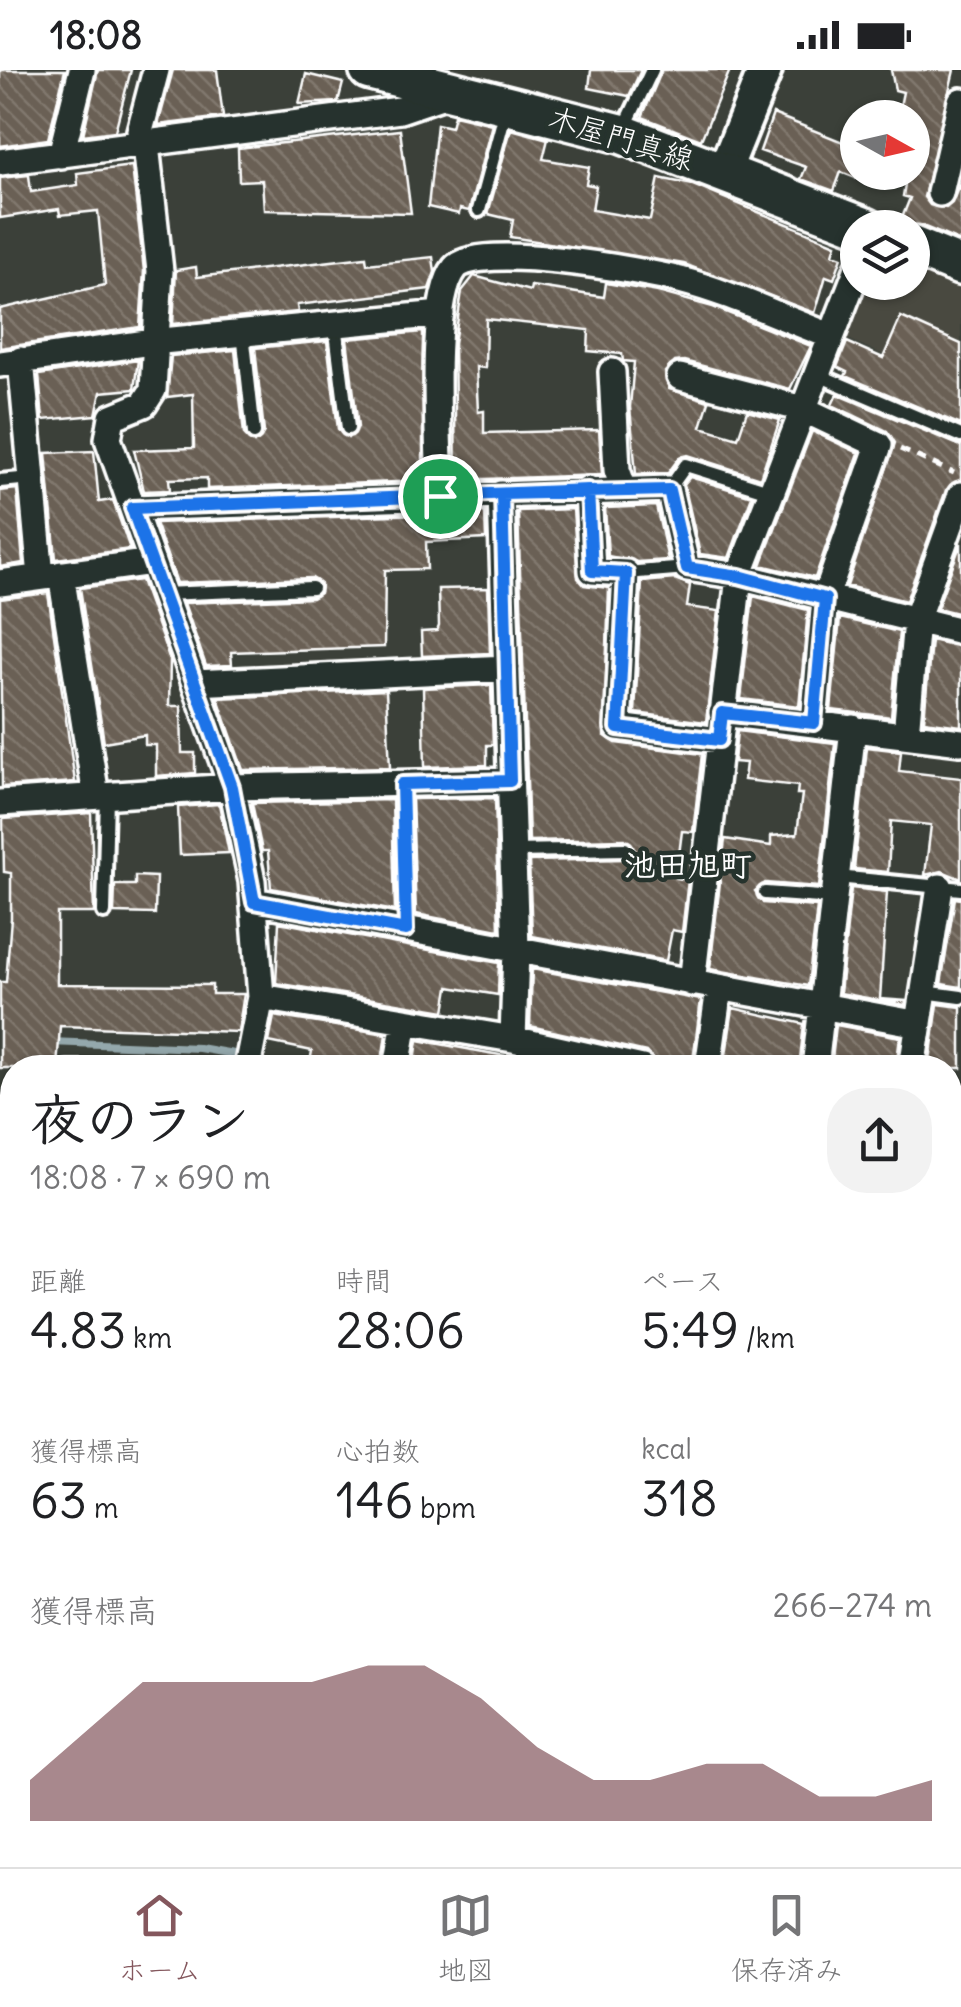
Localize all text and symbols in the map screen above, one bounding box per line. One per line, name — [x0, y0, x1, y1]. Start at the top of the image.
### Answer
text: 18:08 — [50, 12, 142, 59]
street label: 木屋門真線 — [544, 98, 699, 178]
north arrow — [840, 100, 930, 190]
map controls — [840, 100, 930, 300]
button: layers — [840, 210, 930, 300]
pin — [398, 454, 483, 539]
icon: arrive — [413, 469, 468, 524]
district label: 池田旭町 — [624, 844, 752, 885]
text: 夜のラン — [30, 1085, 250, 1154]
button: share — [827, 1088, 932, 1193]
text: 18:08 · 7 × 690 m — [30, 1157, 271, 1198]
text: 距離 — [30, 1263, 86, 1299]
text: 時間 — [336, 1263, 392, 1299]
text: ペース — [641, 1263, 724, 1299]
text: 4.83 — [30, 1299, 126, 1362]
text: 28:06 — [336, 1299, 465, 1362]
text: 5:49 — [641, 1299, 739, 1362]
text: km — [126, 1320, 172, 1356]
text: /km — [739, 1320, 795, 1356]
text: kcal — [641, 1431, 692, 1467]
text: 獲得標高 — [30, 1433, 142, 1469]
text: 心拍数 — [336, 1433, 420, 1469]
text: 318 — [641, 1467, 718, 1530]
text: 63 — [30, 1469, 87, 1532]
text: 146 — [336, 1469, 413, 1532]
text: m — [87, 1490, 118, 1526]
text: bpm — [413, 1490, 476, 1526]
text: 266–274 m — [773, 1585, 932, 1626]
text: 獲得標高 — [30, 1590, 158, 1631]
tab: ホーム — [118, 1888, 201, 1988]
tab: 地図 — [438, 1888, 494, 1988]
tab: 保存済み — [731, 1888, 843, 1988]

